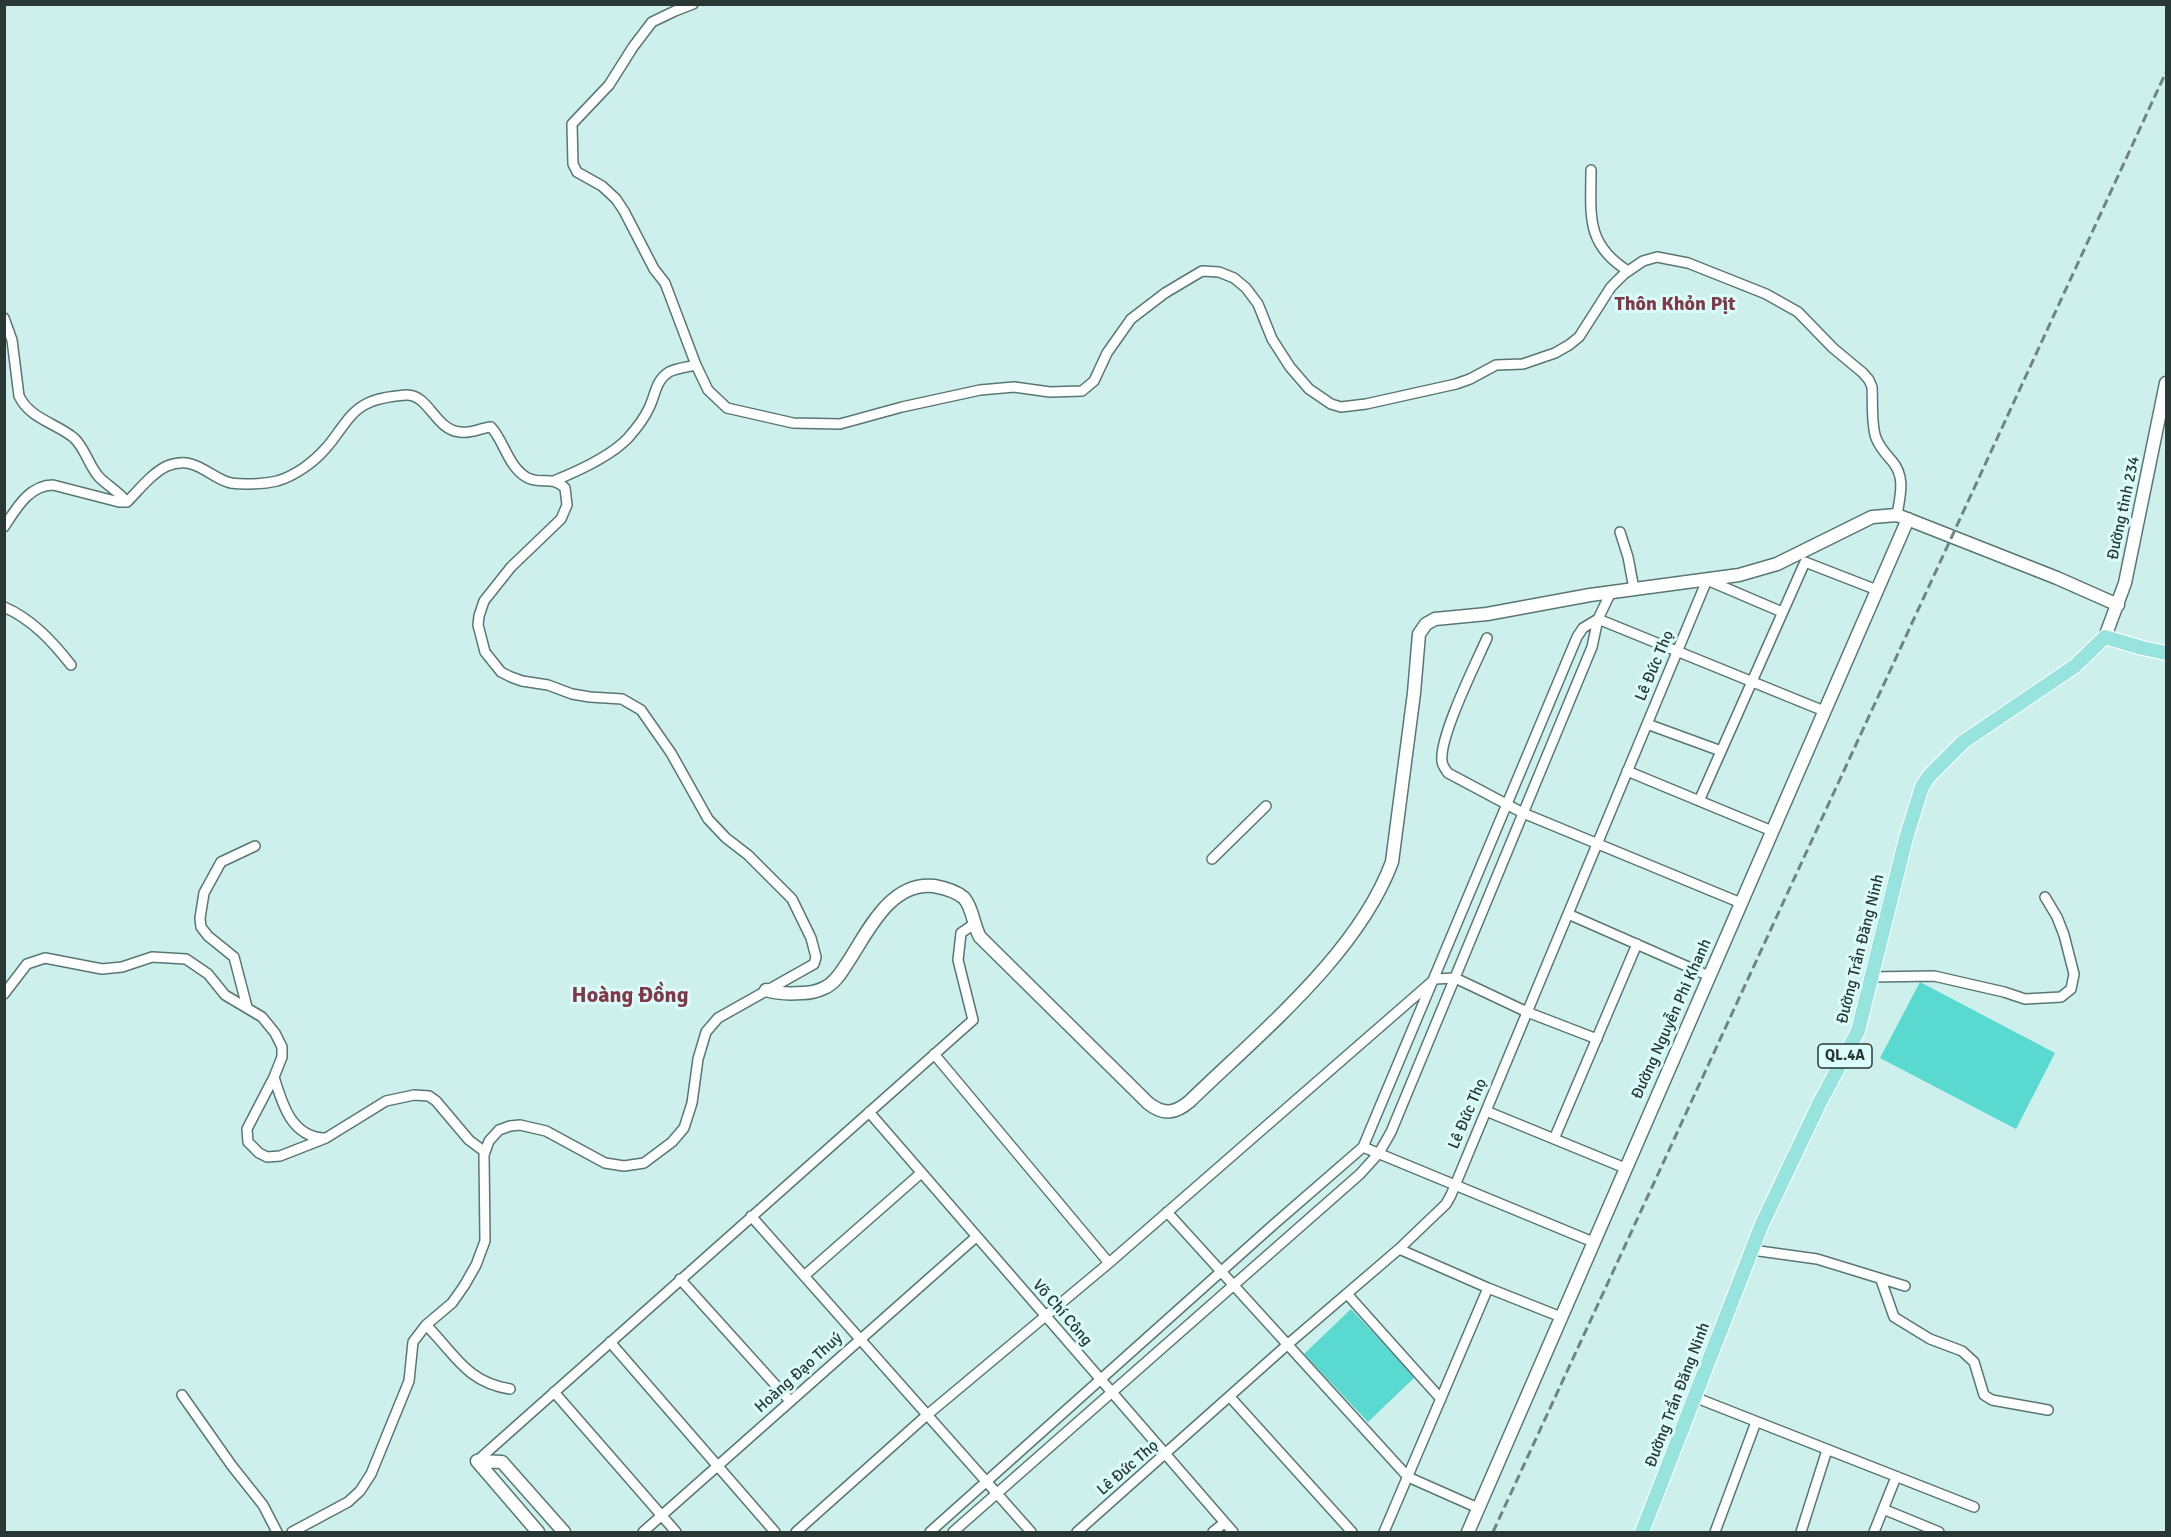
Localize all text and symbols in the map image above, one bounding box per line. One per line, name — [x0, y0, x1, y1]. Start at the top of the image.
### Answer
district label: Thôn Khỏn Pịt — [1614, 293, 1736, 317]
street label: Đường tỉnh 234 — [2104, 454, 2144, 562]
street label: Lê Đức Thọ — [1632, 628, 1678, 704]
street label: Đường Trần Đăng Ninh — [1833, 872, 1889, 1026]
street label: Đường Nguyễn Phi Khanh — [1628, 936, 1716, 1102]
district label: Hoàng Đồng — [572, 983, 688, 1009]
road number: QL.4A — [1818, 1044, 1872, 1068]
street label: Lê Đức Thọ — [1445, 1076, 1491, 1152]
street label: Võ Chí Công — [1028, 1276, 1096, 1350]
street label: Đường Trần Đăng Ninh — [1642, 1320, 1714, 1470]
street label: Hoàng Đạo Thuý — [751, 1329, 847, 1417]
street label: Lê Đức Thọ — [1093, 1436, 1163, 1500]

